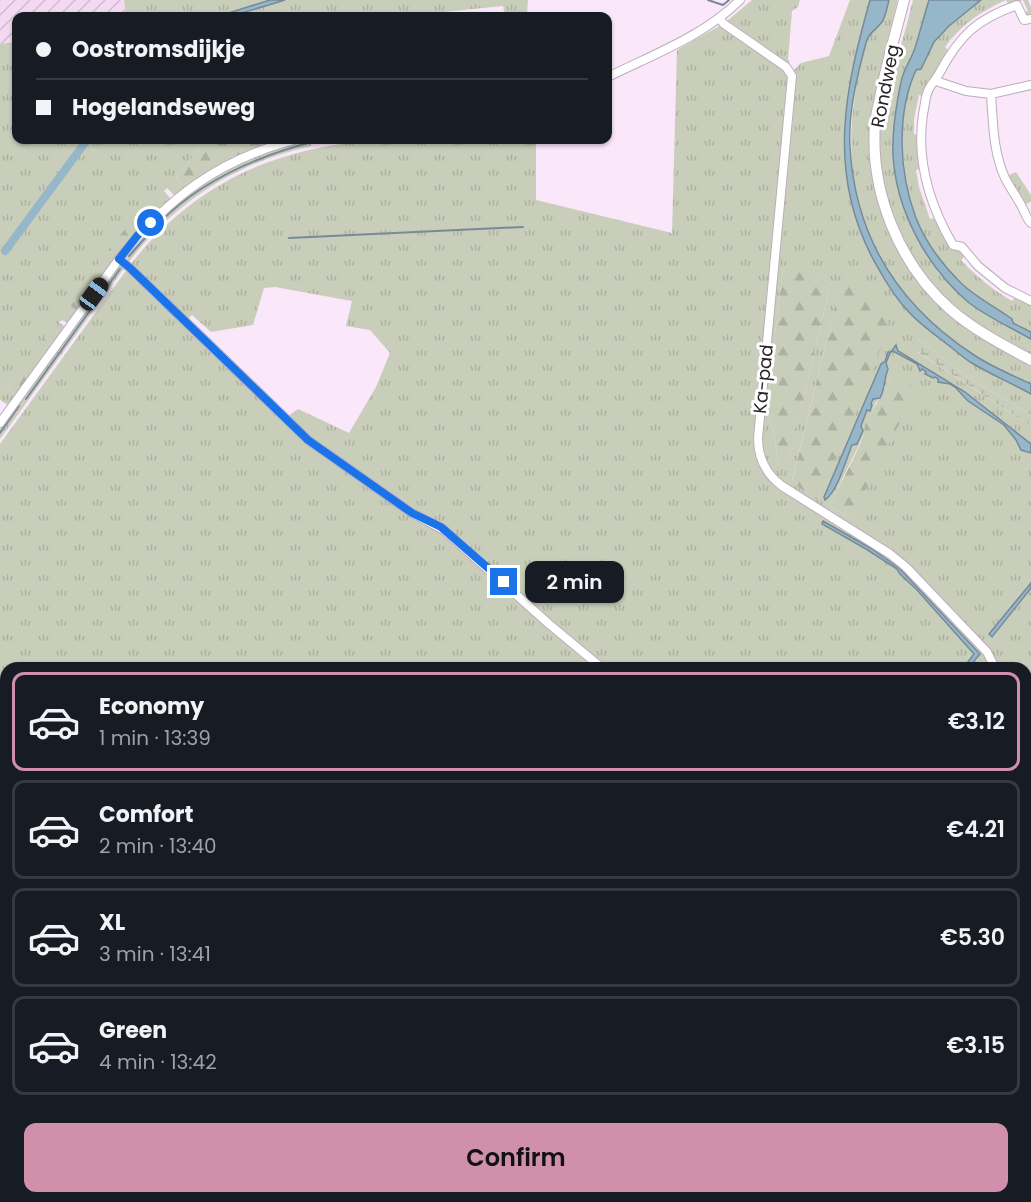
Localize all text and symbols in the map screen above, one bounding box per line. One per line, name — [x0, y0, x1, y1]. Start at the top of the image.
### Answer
text: Oostromsdijkje — [72, 34, 245, 65]
street label: Rondweg — [865, 42, 905, 130]
text: Hogelandseweg — [72, 92, 255, 123]
route start — [137, 209, 164, 236]
car — [76, 274, 112, 314]
street label: Ka-pad — [747, 343, 779, 415]
callout: 2 min — [525, 561, 624, 603]
route end — [490, 568, 517, 595]
text: 2 min — [547, 568, 602, 596]
text: Economy — [99, 691, 204, 722]
icon: car — [27, 695, 81, 749]
text: €3.12 — [948, 706, 1005, 737]
text: 1 min · 13:39 — [99, 724, 211, 752]
text: Comfort — [99, 799, 193, 830]
icon: car — [27, 803, 81, 857]
text: €4.21 — [947, 814, 1005, 845]
text: 2 min · 13:40 — [99, 832, 217, 860]
text: XL — [99, 907, 125, 938]
icon: car — [27, 911, 81, 965]
text: €5.30 — [940, 922, 1005, 953]
text: 3 min · 13:41 — [99, 940, 211, 968]
text: Green — [99, 1015, 167, 1046]
icon: car — [27, 1019, 81, 1073]
text: €3.15 — [946, 1030, 1005, 1061]
text: 4 min · 13:42 — [99, 1048, 217, 1076]
button: Confirm — [24, 1123, 1008, 1192]

